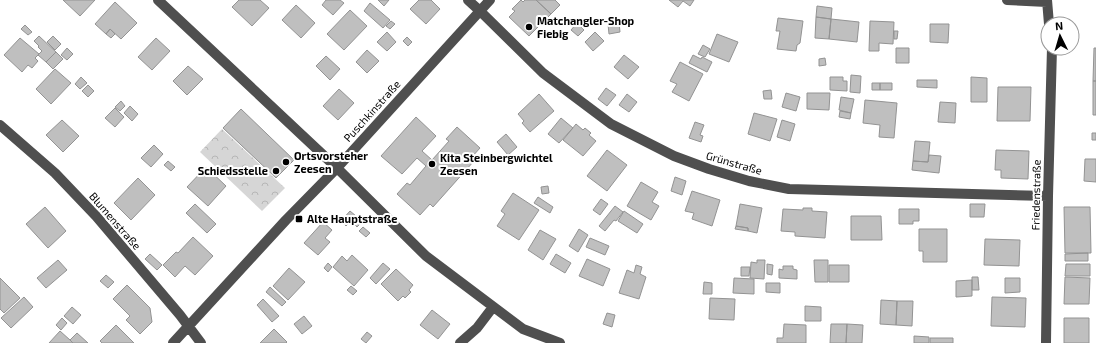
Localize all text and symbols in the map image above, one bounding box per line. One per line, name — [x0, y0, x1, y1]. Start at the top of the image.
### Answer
place label: Matchangler-Shop Fiebig — [537, 14, 635, 40]
north arrow — [1040, 16, 1080, 56]
text: N — [1055, 19, 1064, 32]
marker: Matchangler-Shop Fiebig — [524, 22, 534, 32]
street label: Puschkinstraße — [341, 77, 403, 144]
street label: Grünstraße — [705, 148, 764, 177]
place label: Ortsvorsteher Zeesen — [294, 149, 368, 175]
place label: Kita Steinbergwichtel Zeesen — [440, 151, 553, 177]
marker: Ortsvorsteher Zeesen — [281, 157, 291, 167]
marker: Kita Steinbergwichtel Zeesen — [427, 159, 437, 169]
street label: Friedenstraße — [1028, 159, 1043, 231]
place label: Schiedsstelle — [198, 164, 268, 177]
marker: Schiedsstelle — [271, 166, 281, 176]
street label: Blumenstraße — [87, 189, 144, 252]
place label: Alte Hauptstraße — [307, 212, 398, 225]
marker: Alte Hauptstraße — [294, 214, 304, 224]

